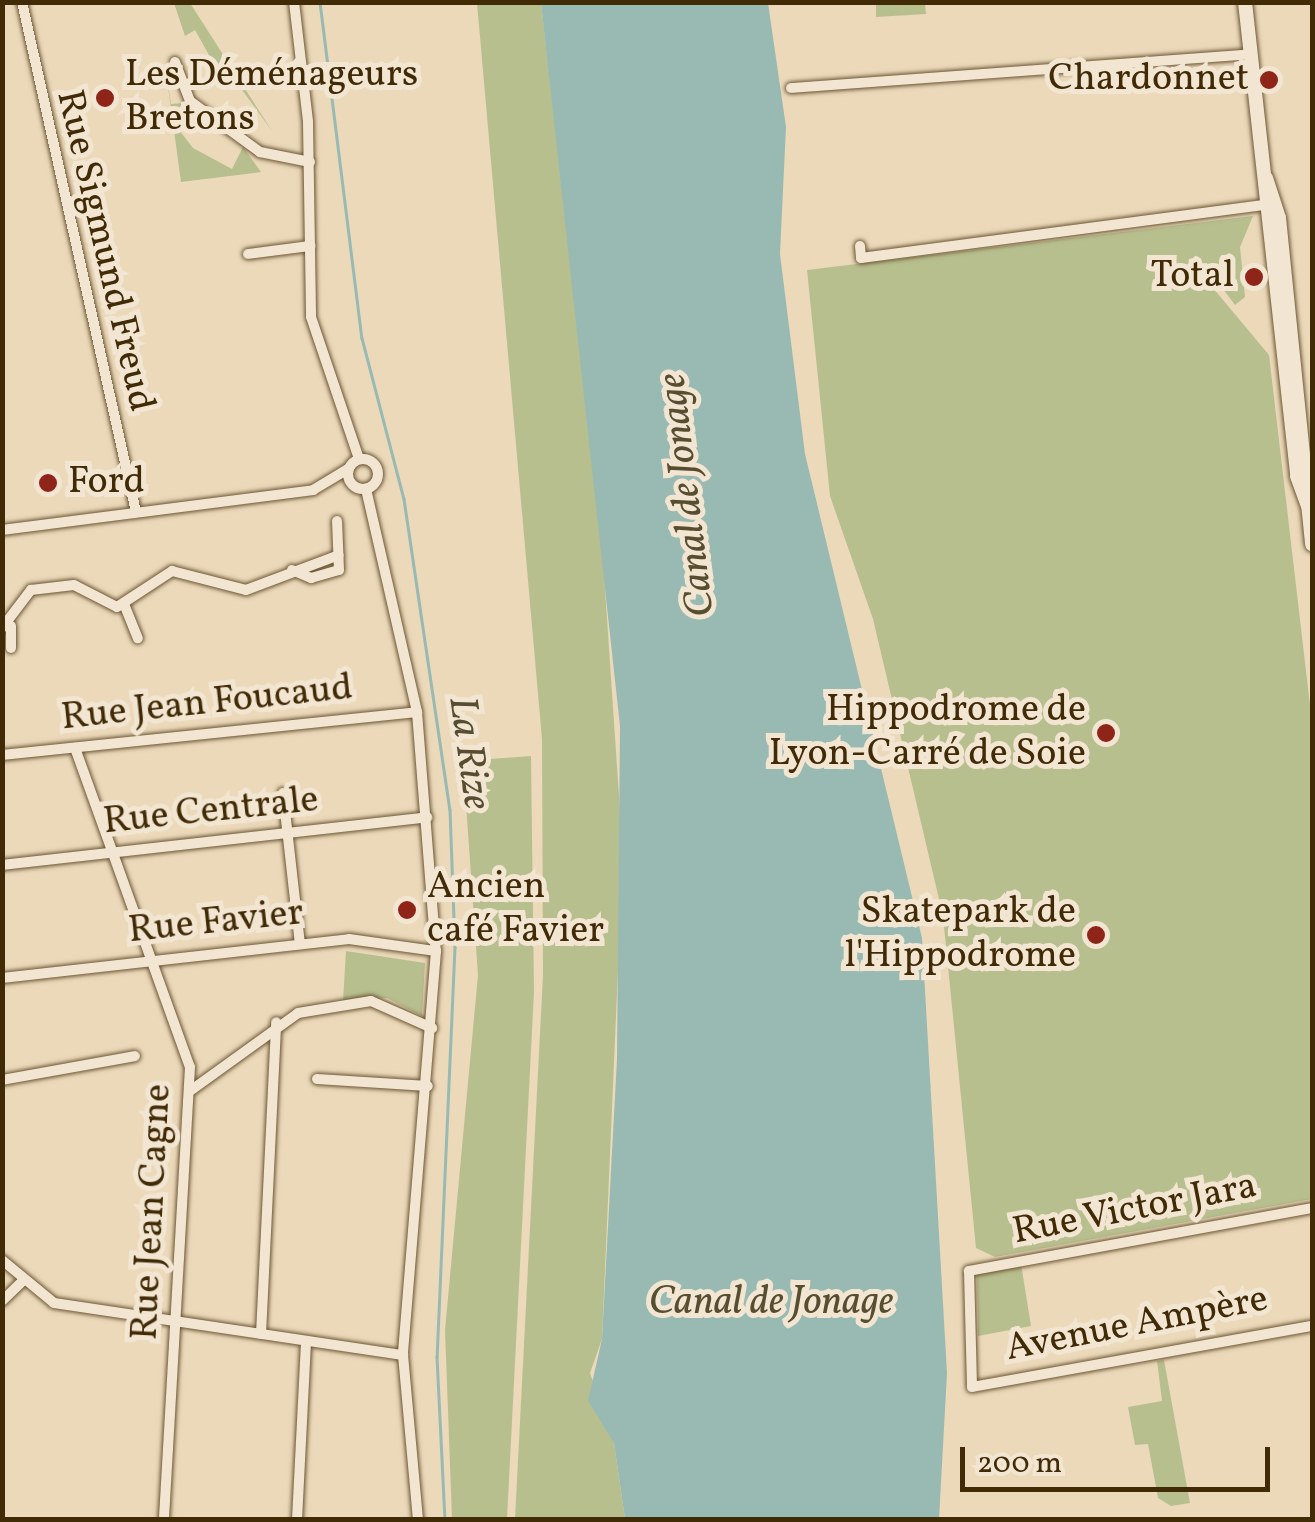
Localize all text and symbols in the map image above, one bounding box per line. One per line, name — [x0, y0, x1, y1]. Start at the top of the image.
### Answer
place label: Les Déménageurs Bretons — [125, 53, 418, 142]
place label: Chardonnet — [1048, 57, 1249, 103]
marker: Chardonnet — [1258, 69, 1280, 91]
street label: Rue Sigmund Freud — [45, 86, 163, 416]
marker: Les Déménageurs Bretons — [94, 87, 116, 109]
place label: Total — [1151, 254, 1234, 300]
marker: Total — [1243, 266, 1265, 288]
water label: Canal de Jonage — [649, 371, 727, 619]
place label: Ford — [68, 460, 145, 506]
marker: Ford — [37, 472, 59, 494]
street label: Rue Jean Foucaud — [59, 666, 355, 742]
place label: Hippodrome de Lyon-Carré de Soie — [769, 688, 1086, 778]
water label: La Rize — [436, 693, 500, 813]
marker: Hippodrome de Lyon-Carré de Soie — [1095, 722, 1117, 744]
street label: Rue Centrale — [101, 778, 321, 846]
place label: Ancien café Favier — [427, 865, 604, 954]
place label: Skatepark de l'Hippodrome — [844, 890, 1076, 979]
street label: Rue Favier — [126, 891, 306, 955]
marker: Ancien café Favier — [396, 899, 418, 921]
marker: Skatepark de l'Hippodrome — [1085, 924, 1107, 946]
street label: Rue Jean Cagne — [124, 1083, 182, 1341]
street label: Rue Victor Jara — [1009, 1164, 1261, 1256]
street label: Avenue Ampère — [1002, 1277, 1272, 1373]
water label: Canal de Jonage — [649, 1279, 893, 1327]
scale bar — [965, 1427, 1275, 1489]
text: 200 m — [977, 1443, 1062, 1485]

